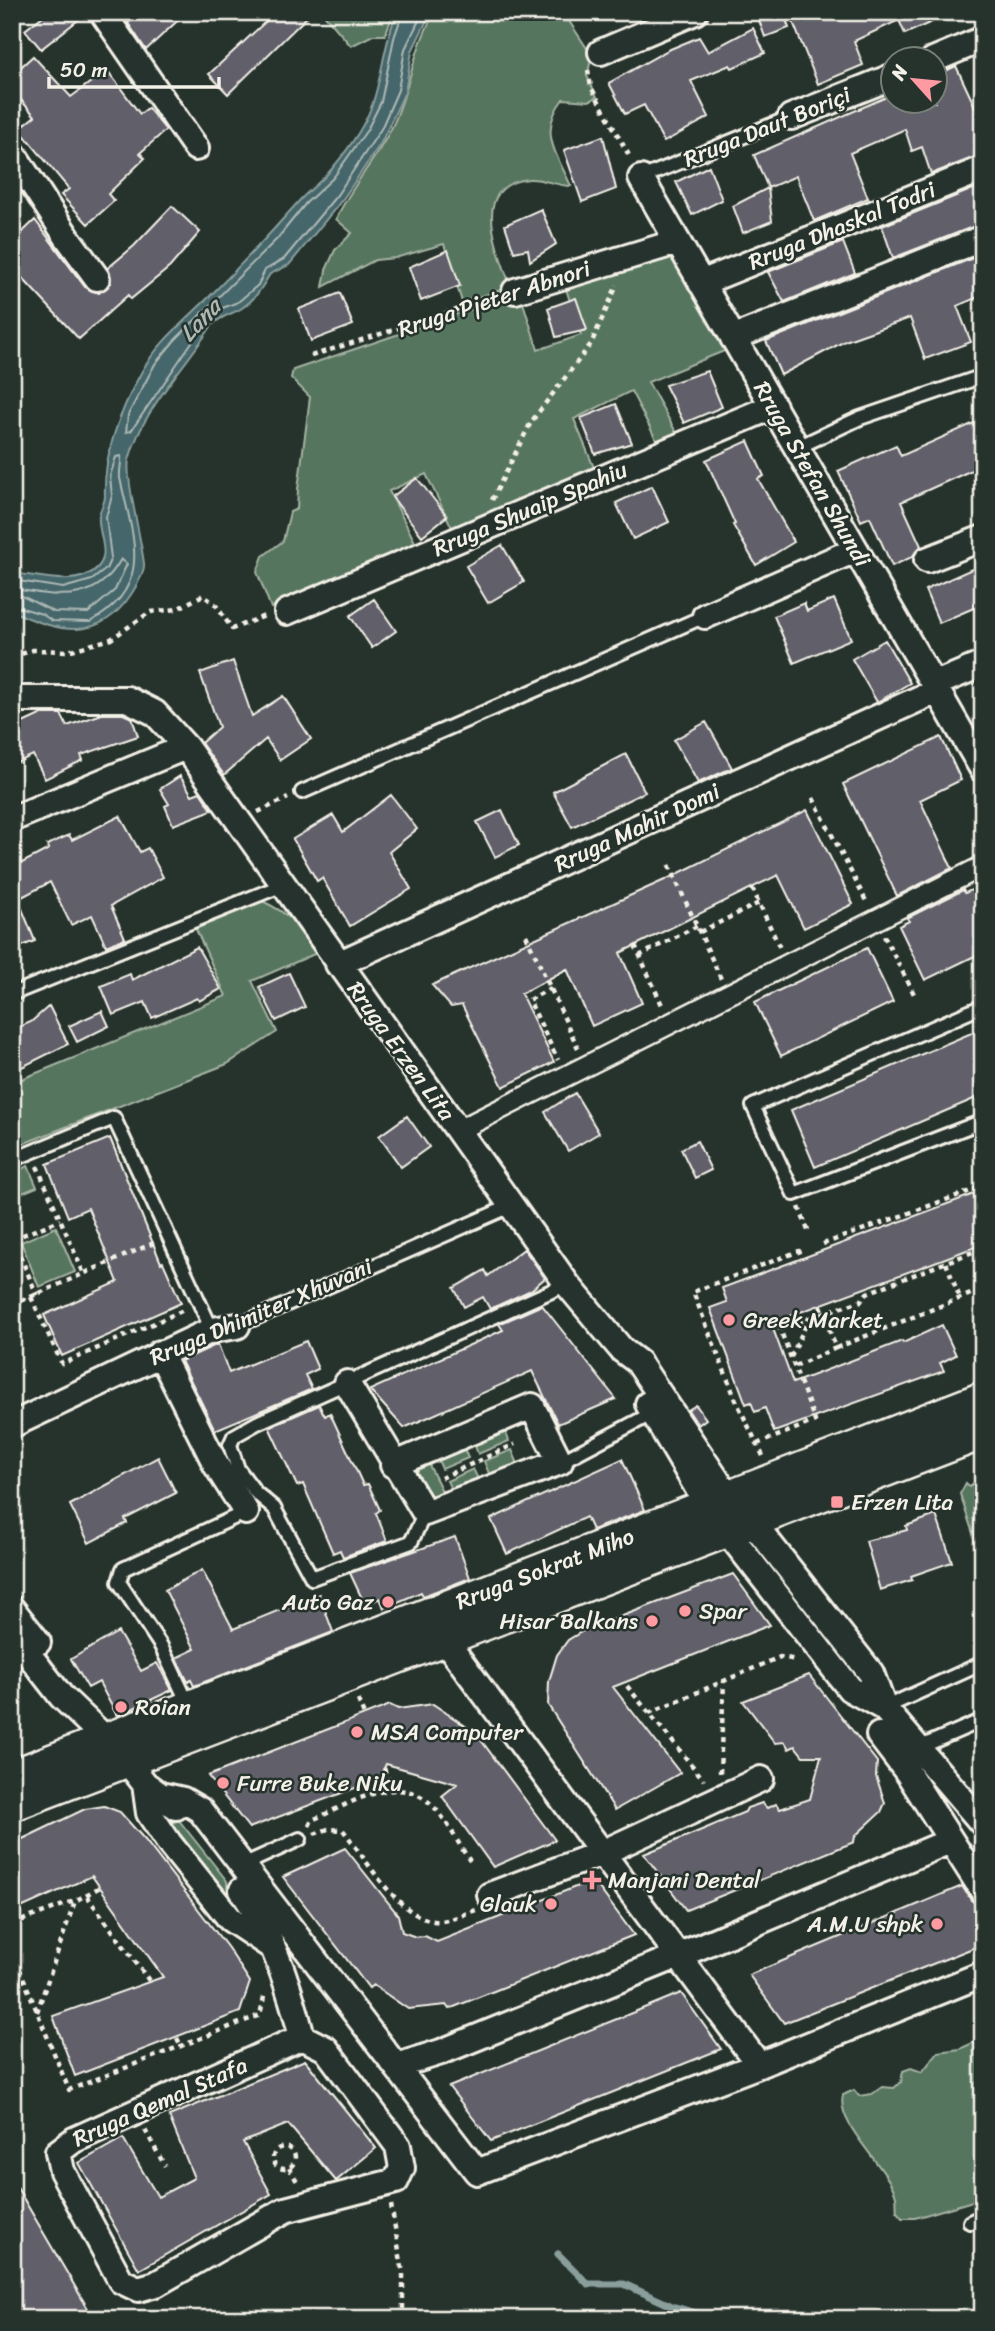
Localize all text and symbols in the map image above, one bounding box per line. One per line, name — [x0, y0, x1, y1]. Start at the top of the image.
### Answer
scale bar — [49, 46, 219, 90]
north arrow — [880, 46, 950, 116]
text: 50 m — [60, 51, 108, 89]
text: N — [881, 58, 917, 87]
street label: Rruga Daut Boriçi — [677, 74, 858, 179]
street label: Rruga Dhaskal Todri — [742, 169, 943, 282]
street label: Rruga Pjeter Abnori — [392, 248, 596, 350]
water label: Lana — [168, 286, 234, 352]
street label: Rruga Stefan Shundi — [742, 373, 882, 576]
street label: Rruga Shuaip Spahiu — [426, 449, 635, 569]
street label: Rruga Mahir Domi — [547, 771, 728, 884]
street label: Rruga Erzen Lita — [336, 972, 466, 1130]
street label: Rruga Dhimiter Xhuvani — [143, 1246, 380, 1378]
place label: Greek Market — [743, 1300, 883, 1341]
marker: Greek Market — [721, 1312, 737, 1328]
place label: Erzen Lita — [851, 1482, 953, 1523]
marker: Erzen Lita — [829, 1494, 845, 1510]
street label: Rruga Sokrat Miho — [450, 1516, 640, 1622]
place label: Auto Gaz — [281, 1582, 375, 1623]
place label: Spar — [699, 1591, 748, 1632]
marker: Auto Gaz — [380, 1594, 396, 1610]
place label: Hisar Balkans — [499, 1601, 639, 1642]
marker: Spar — [677, 1603, 693, 1619]
marker: Hisar Balkans — [644, 1613, 660, 1629]
place label: Roian — [135, 1687, 191, 1728]
marker: Roian — [113, 1699, 129, 1715]
place label: MSA Computer — [371, 1712, 524, 1753]
marker: MSA Computer — [349, 1724, 365, 1740]
place label: Furre Buke Niku — [237, 1763, 403, 1804]
marker: Furre Buke Niku — [215, 1775, 231, 1791]
place label: Manjani Dental — [608, 1860, 761, 1901]
marker: Manjani Dental — [582, 1870, 602, 1890]
place label: Glauk — [480, 1884, 537, 1925]
marker: Glauk — [543, 1896, 559, 1912]
place label: A.M.U shpk — [806, 1904, 924, 1945]
marker: A.M.U shpk — [929, 1916, 945, 1932]
street label: Rruga Qemal Stafa — [66, 2045, 255, 2159]

